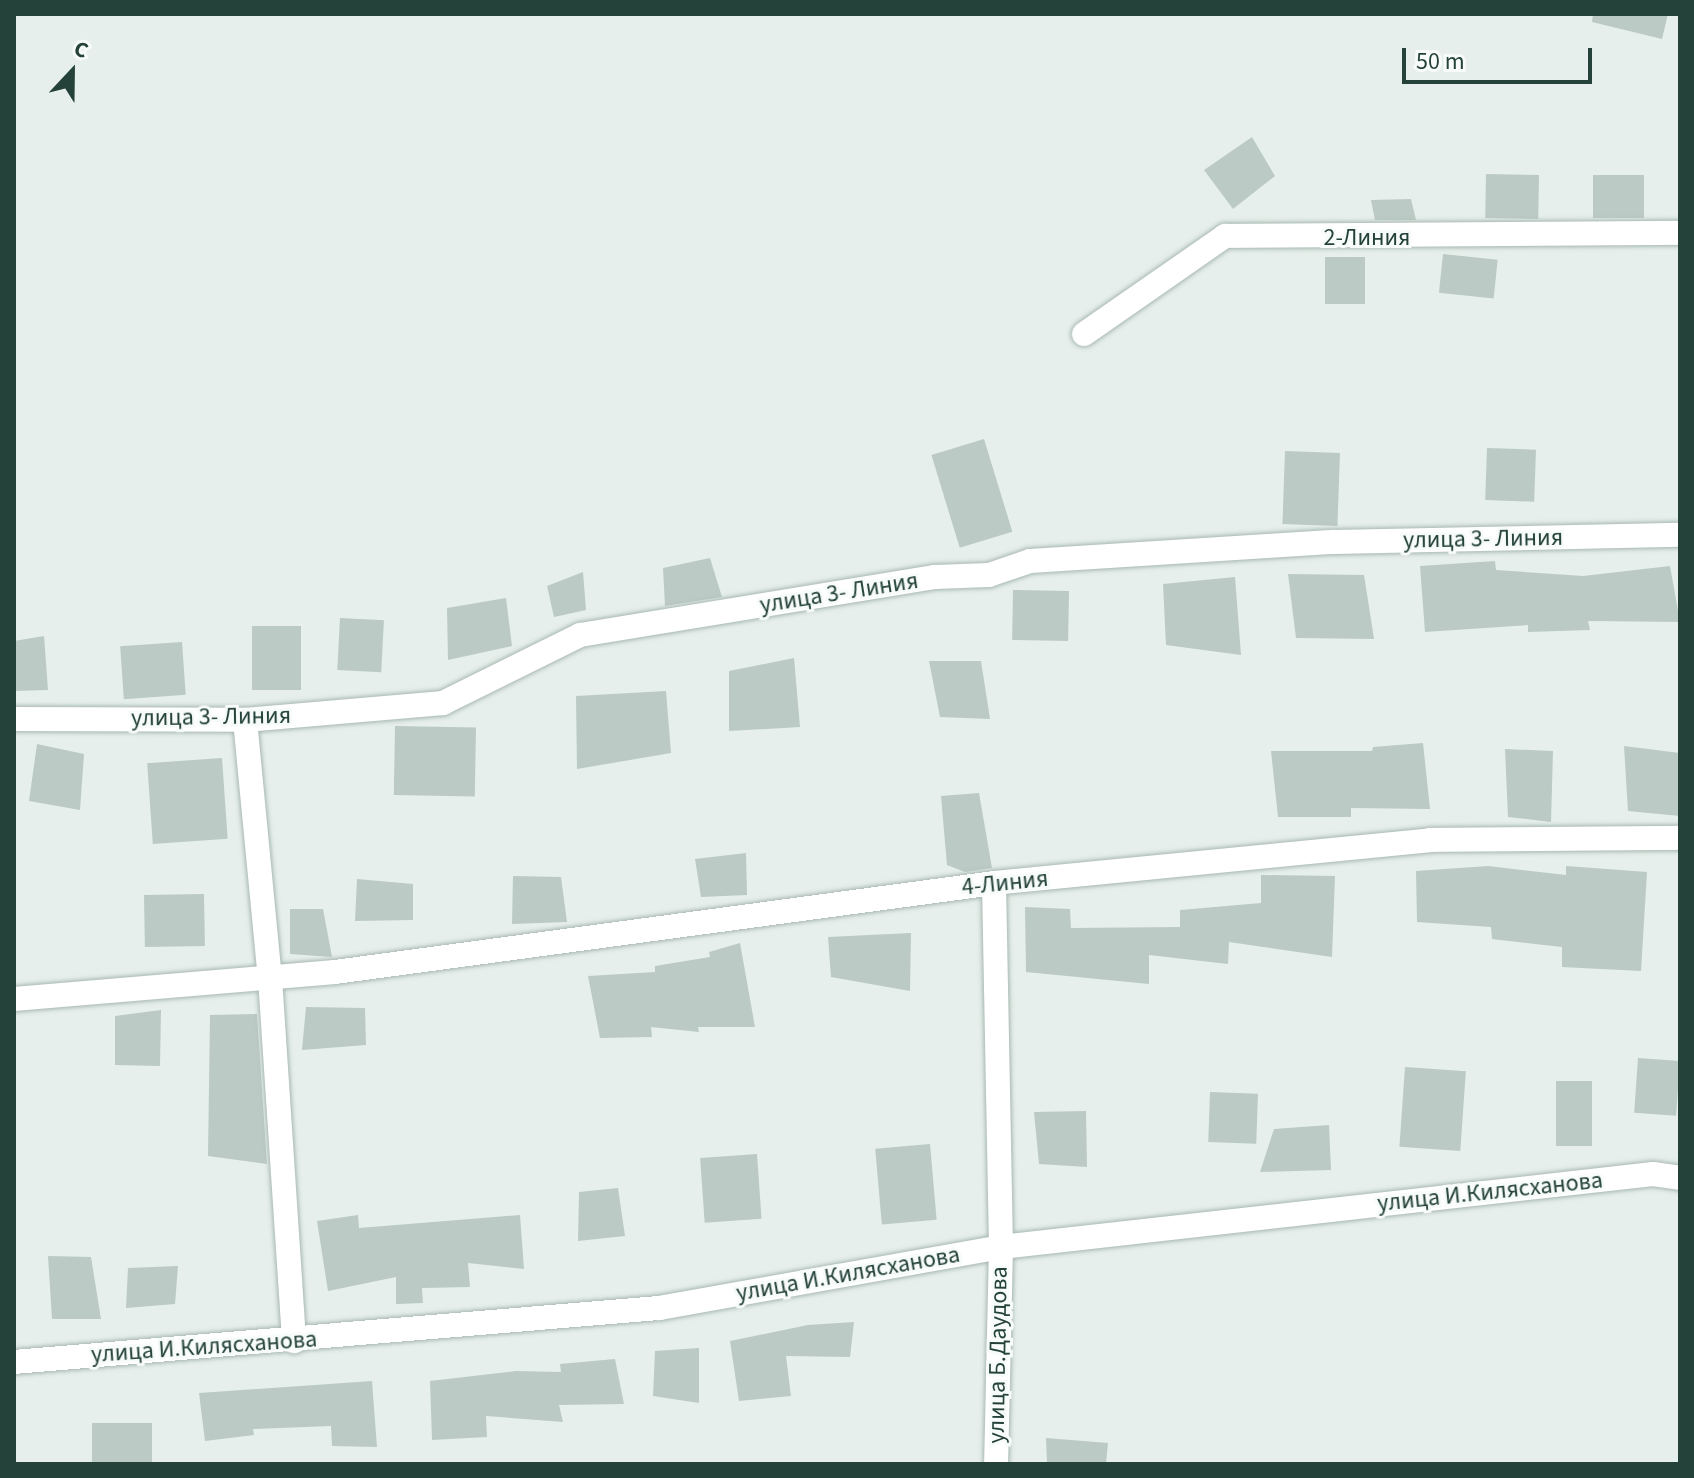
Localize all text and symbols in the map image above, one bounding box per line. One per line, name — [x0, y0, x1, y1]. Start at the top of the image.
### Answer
north arrow — [32, 32, 112, 112]
scale bar — [1406, 32, 1596, 82]
text: С — [69, 33, 93, 67]
text: 50 m — [1416, 44, 1465, 79]
street label: 2-Линия — [1324, 224, 1410, 252]
street label: улица 3- Линия — [1403, 523, 1563, 555]
street label: улица 3- Линия — [758, 566, 920, 620]
street label: улица 3- Линия — [131, 701, 291, 733]
street label: 4-Линия — [960, 864, 1050, 902]
street label: улица И.Килясханова — [1376, 1166, 1604, 1218]
street label: улица И.Килясханова — [734, 1240, 962, 1308]
street label: улица Б.Даудова — [982, 1266, 1014, 1444]
street label: улица И.Килясханова — [90, 1325, 318, 1369]

